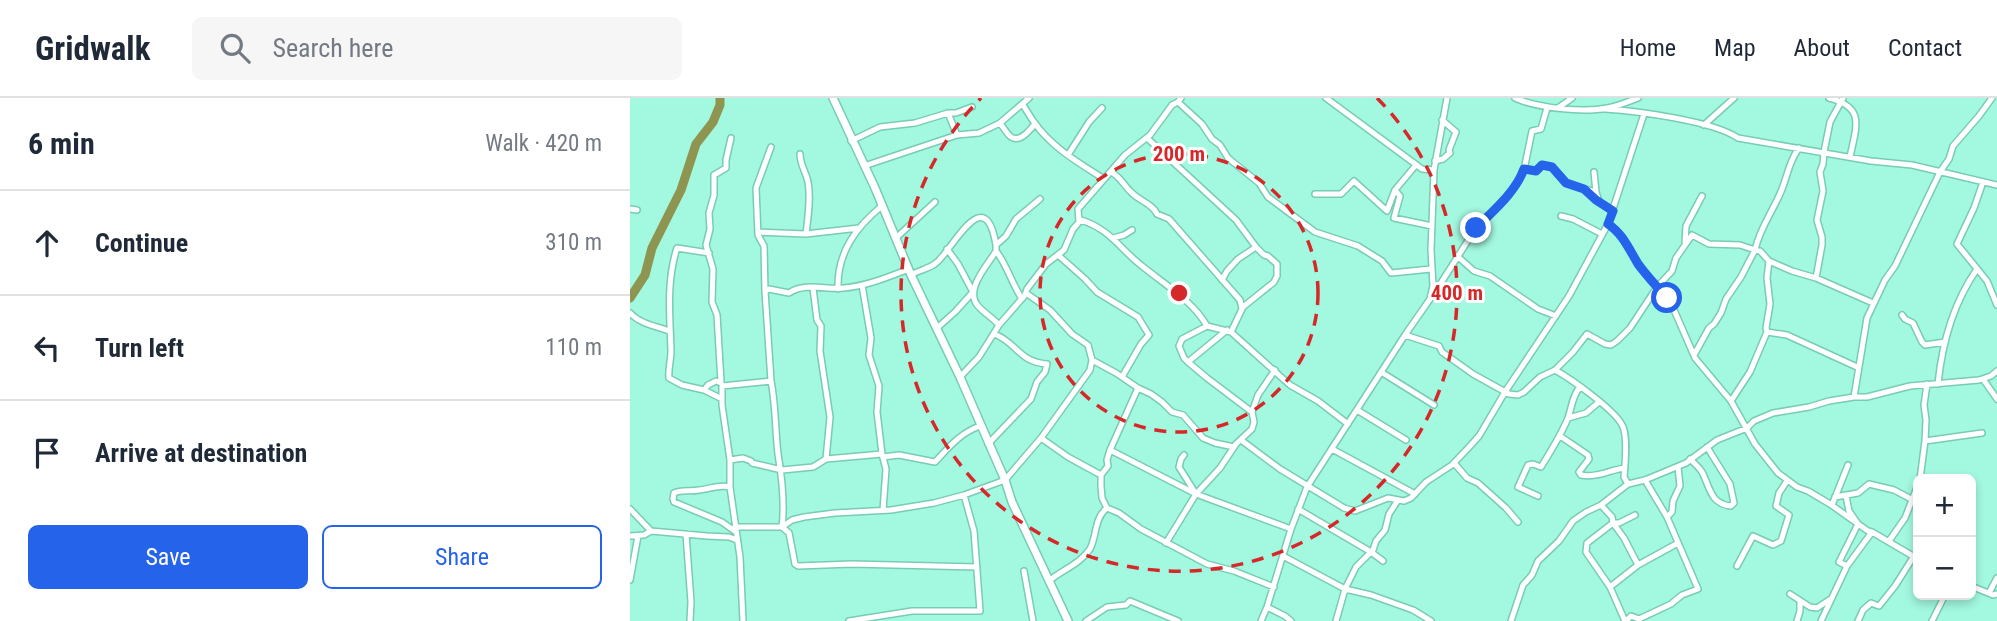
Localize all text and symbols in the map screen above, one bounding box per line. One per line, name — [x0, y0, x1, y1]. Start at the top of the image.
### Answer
search box — [192, 17, 682, 80]
text: Gridwalk — [35, 29, 150, 68]
icon: search — [216, 29, 254, 67]
text: Search here — [272, 33, 393, 63]
text: Home — [1620, 34, 1676, 62]
text: Map — [1714, 34, 1756, 62]
text: About — [1794, 34, 1850, 62]
text: Contact — [1888, 34, 1962, 62]
text: 6 min — [28, 126, 95, 161]
text: Walk · 420 m — [485, 130, 602, 157]
text: 200 m — [1153, 142, 1205, 166]
route end — [1460, 212, 1491, 243]
icon: ahead — [28, 224, 66, 262]
text: Continue — [95, 228, 188, 258]
text: 310 m — [545, 229, 602, 256]
centre of rings — [1167, 281, 1191, 305]
text: 400 m — [1431, 281, 1483, 305]
route start — [1651, 282, 1682, 313]
icon: left — [28, 329, 66, 367]
text: Turn left — [95, 333, 184, 363]
text: 110 m — [545, 334, 602, 361]
icon: arrive — [28, 434, 66, 472]
text: Arrive at destination — [95, 438, 307, 468]
map controls — [1913, 474, 1976, 600]
button: + — [1913, 474, 1976, 537]
button: Save — [28, 525, 308, 589]
button: Share — [322, 525, 602, 589]
button: − — [1913, 537, 1976, 600]

